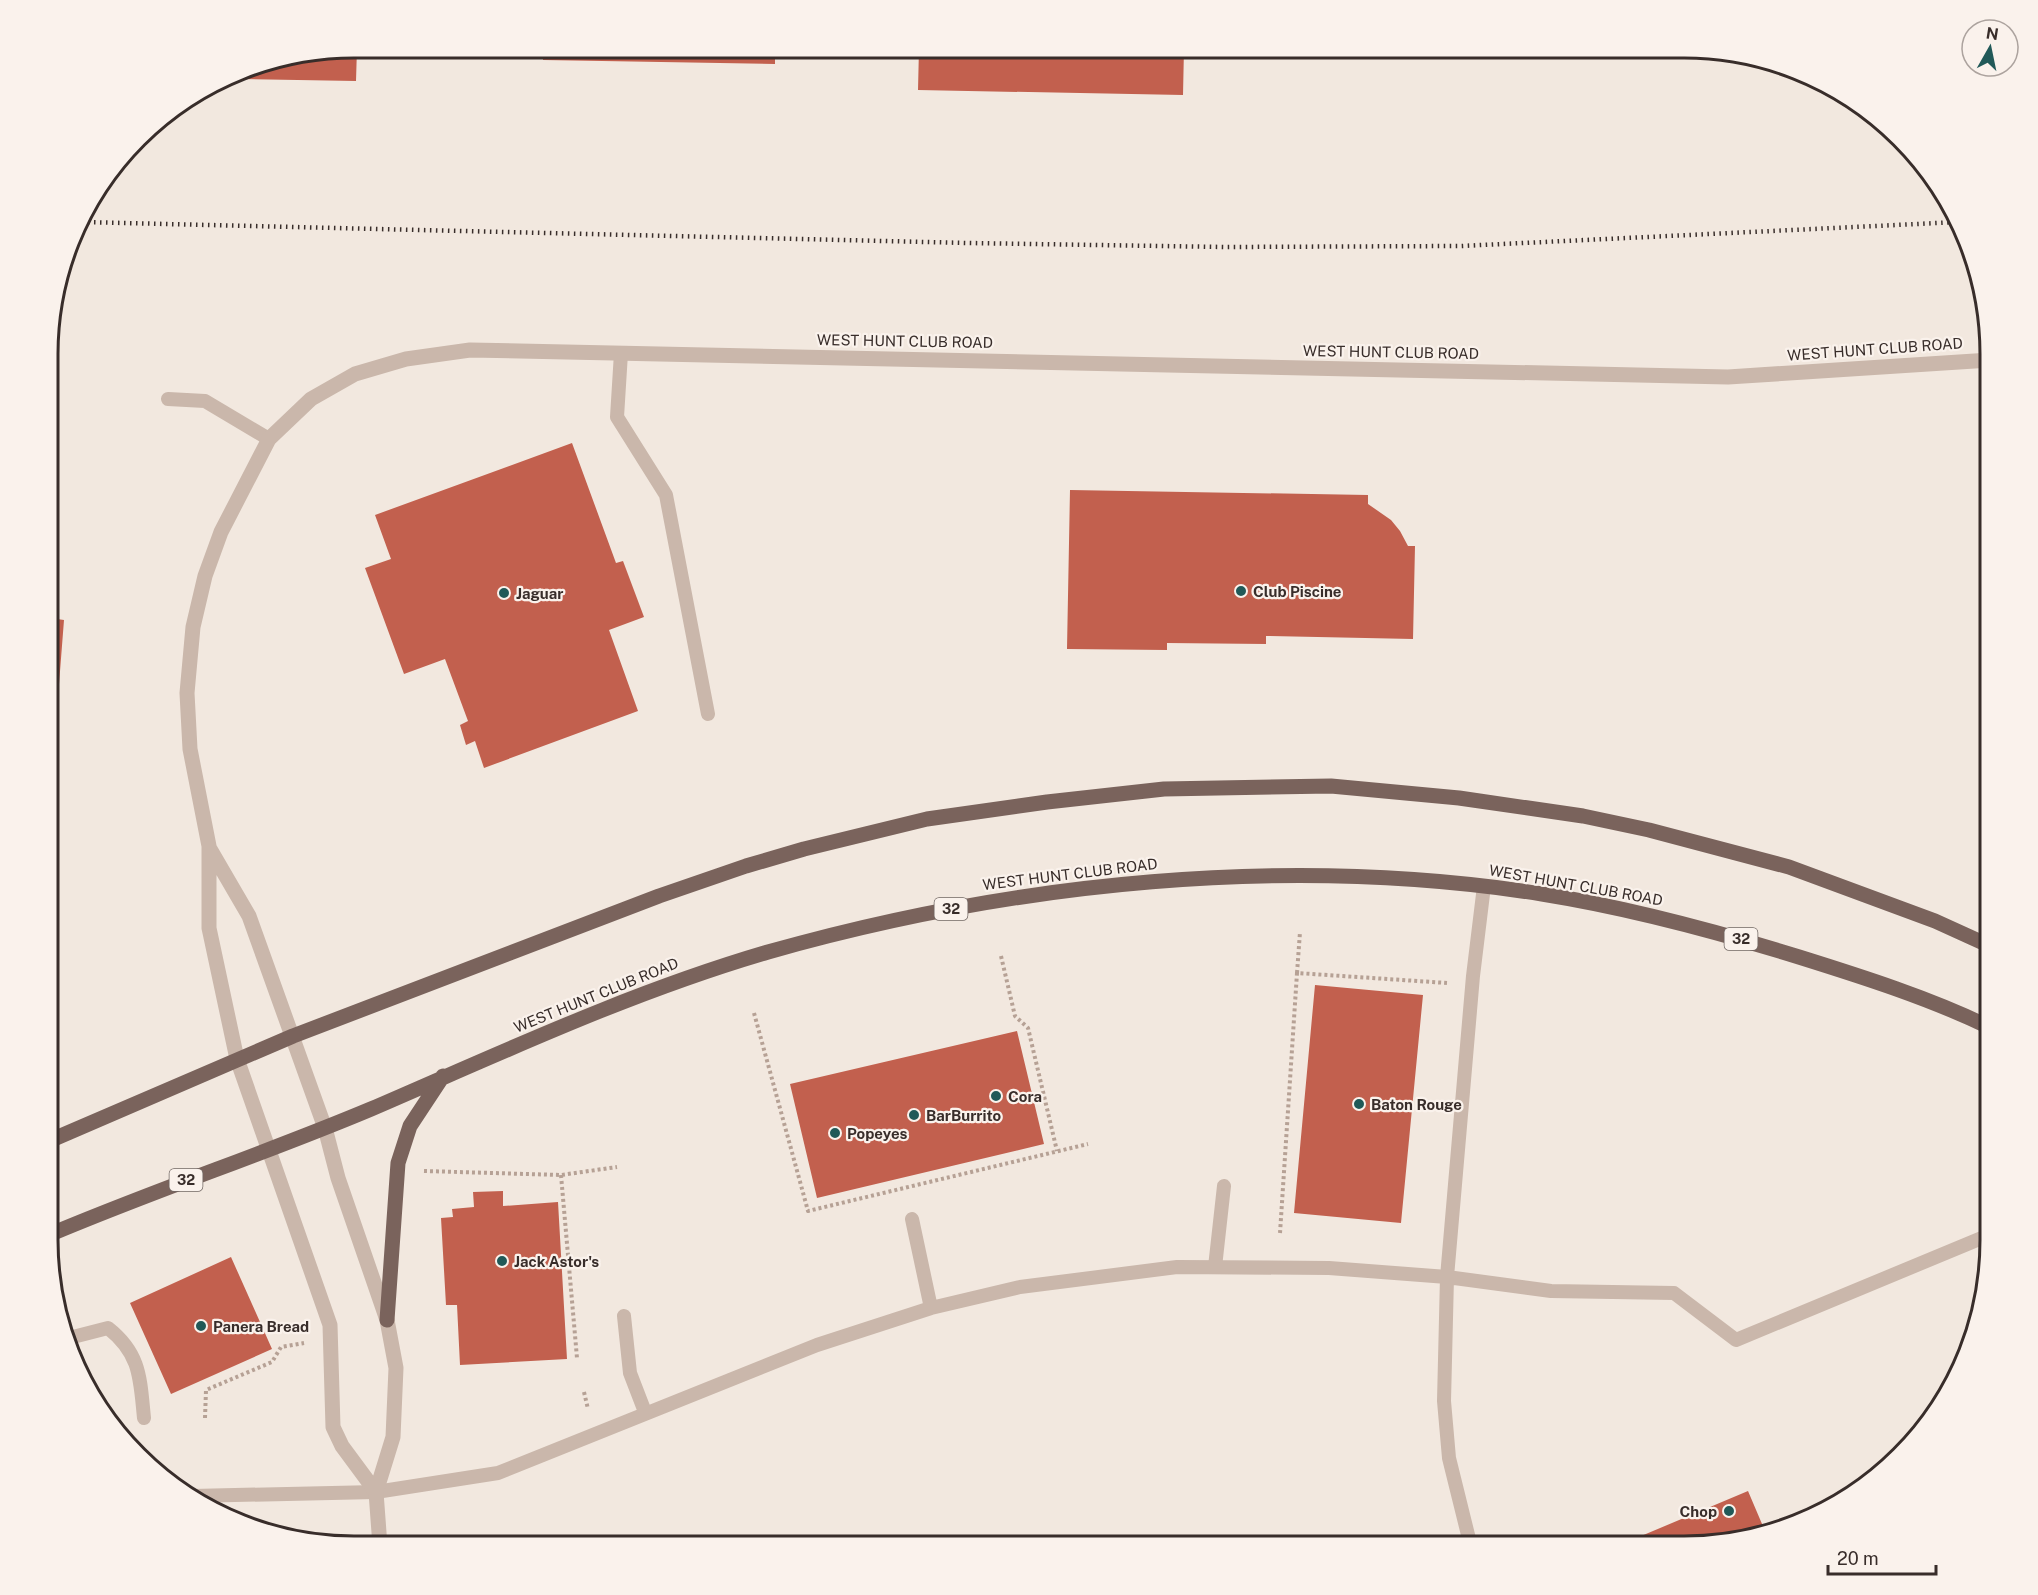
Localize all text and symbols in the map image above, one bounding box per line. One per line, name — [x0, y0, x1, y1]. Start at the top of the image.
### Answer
north arrow — [1960, 18, 2020, 78]
text: N — [1985, 23, 2000, 44]
street label: WEST HUNT CLUB ROAD — [817, 331, 993, 351]
street label: WEST HUNT CLUB ROAD — [1787, 334, 1963, 364]
street label: WEST HUNT CLUB ROAD — [1303, 342, 1479, 362]
place label: Club Piscine — [1253, 583, 1341, 600]
marker: Club Piscine — [1234, 584, 1248, 598]
place label: Jaguar — [516, 585, 563, 602]
marker: Jaguar — [497, 586, 511, 600]
street label: WEST HUNT CLUB ROAD — [982, 855, 1158, 893]
street label: WEST HUNT CLUB ROAD — [1488, 861, 1664, 909]
road number: 32 — [934, 898, 968, 920]
road number: 32 — [1724, 928, 1758, 950]
street label: WEST HUNT CLUB ROAD — [511, 954, 681, 1036]
place label: Cora — [1008, 1088, 1042, 1105]
marker: Cora — [989, 1089, 1003, 1103]
place label: Baton Rouge — [1371, 1096, 1462, 1113]
marker: Baton Rouge — [1352, 1097, 1366, 1111]
place label: BarBurrito — [926, 1107, 1002, 1124]
marker: BarBurrito — [907, 1108, 921, 1122]
place label: Popeyes — [847, 1125, 908, 1142]
marker: Popeyes — [828, 1126, 842, 1140]
road number: 32 — [170, 1169, 202, 1191]
place label: Jack Astor's — [514, 1253, 599, 1270]
marker: Jack Astor's — [495, 1254, 509, 1268]
place label: Panera Bread — [213, 1318, 309, 1335]
marker: Panera Bread — [194, 1319, 208, 1333]
place label: Chop — [1680, 1503, 1717, 1520]
marker: Chop — [1722, 1504, 1736, 1518]
scale bar — [1828, 1538, 1936, 1576]
text: 20 m — [1837, 1548, 1879, 1569]

